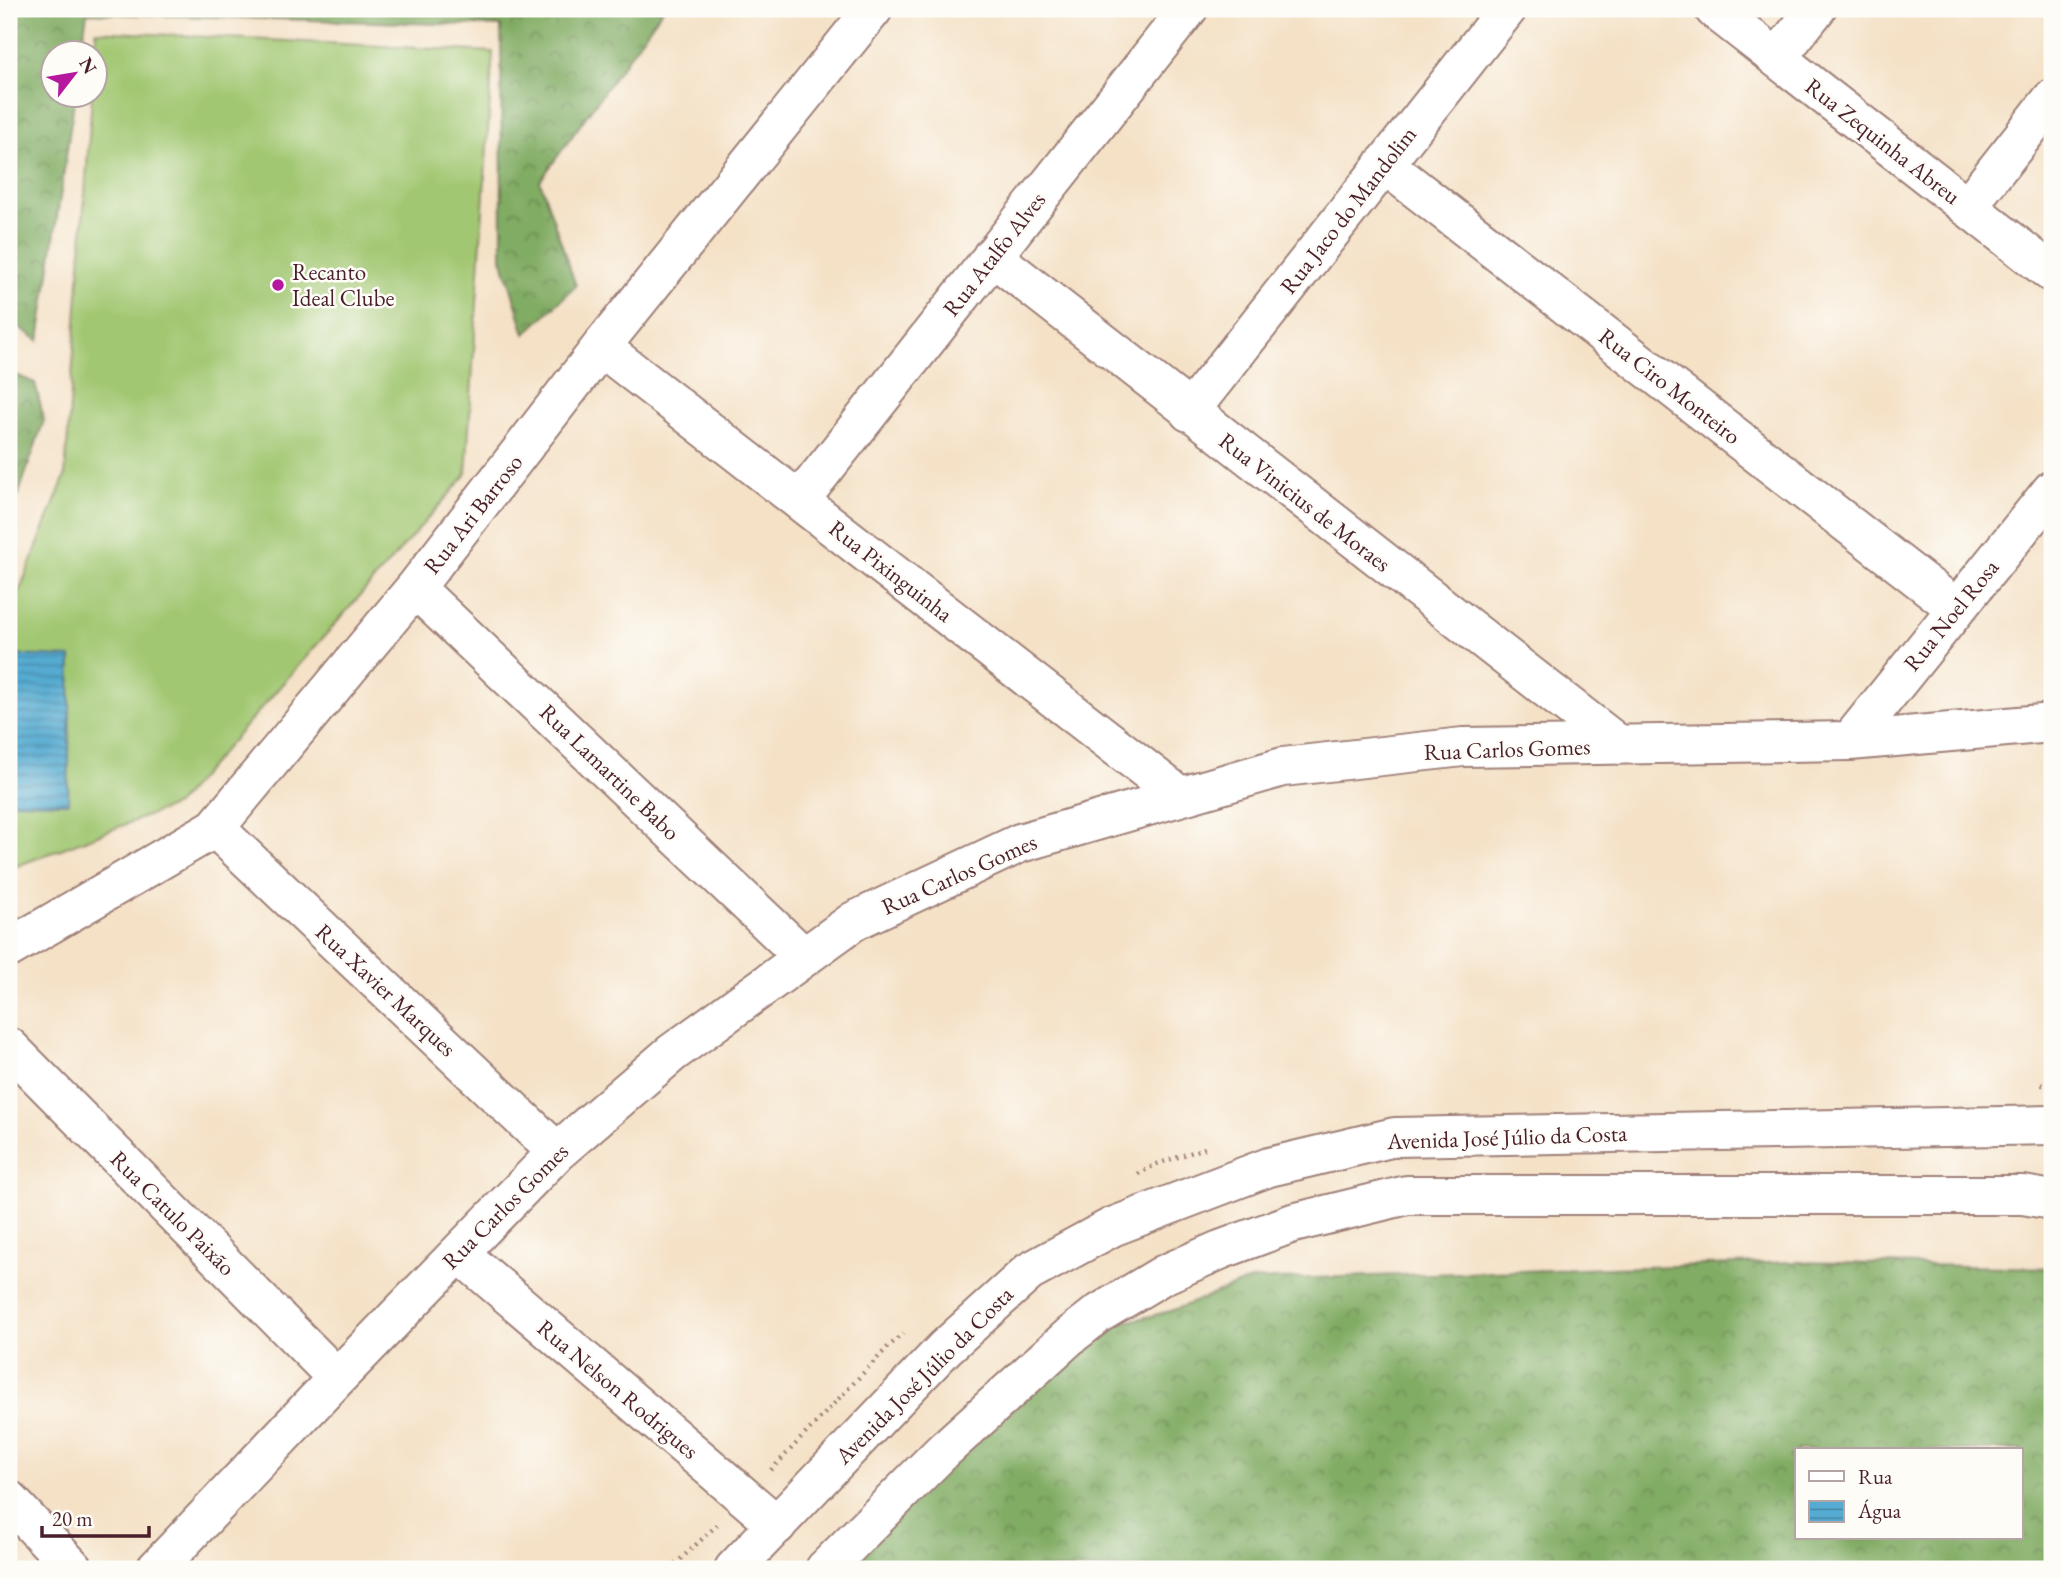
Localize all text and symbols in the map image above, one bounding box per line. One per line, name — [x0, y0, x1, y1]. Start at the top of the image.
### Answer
north arrow — [38, 38, 108, 108]
text: N — [73, 52, 103, 79]
street label: Rua Zequinha Abreu — [1799, 71, 1967, 211]
street label: Rua Jaco do Mandolim — [1273, 120, 1423, 300]
street label: Rua Atalfo Alves — [936, 186, 1052, 322]
place label: Recanto Ideal Clube — [292, 257, 395, 313]
marker: Recanto Ideal Clube — [270, 277, 286, 293]
street label: Rua Ciro Monteiro — [1593, 321, 1747, 451]
street label: Rua Vinicius de Moraes — [1213, 426, 1397, 578]
street label: Rua Ari Barroso — [417, 448, 529, 580]
street label: Rua Pixinguinha — [823, 513, 960, 629]
street label: Rua Noel Rosa — [1897, 552, 2006, 677]
street label: Rua Lamartine Babo — [533, 697, 687, 847]
street label: Rua Carlos Gomes — [1423, 731, 1591, 767]
street label: Rua Carlos Gomes — [877, 826, 1041, 922]
street label: Rua Xavier Marques — [309, 917, 463, 1063]
street label: Avenida José Júlio da Costa — [1385, 1118, 1628, 1156]
street label: Rua Carlos Gomes — [435, 1136, 575, 1276]
street label: Rua Catulo Paixão — [104, 1144, 242, 1282]
street label: Avenida José Júlio da Costa — [828, 1279, 1020, 1471]
street label: Rua Nelson Rodrigues — [531, 1313, 705, 1465]
legend — [1795, 1448, 2022, 1540]
text: Rua — [1858, 1463, 1893, 1490]
scale bar — [42, 1494, 149, 1538]
text: Água — [1857, 1497, 1902, 1524]
text: 20 m — [52, 1505, 93, 1532]

